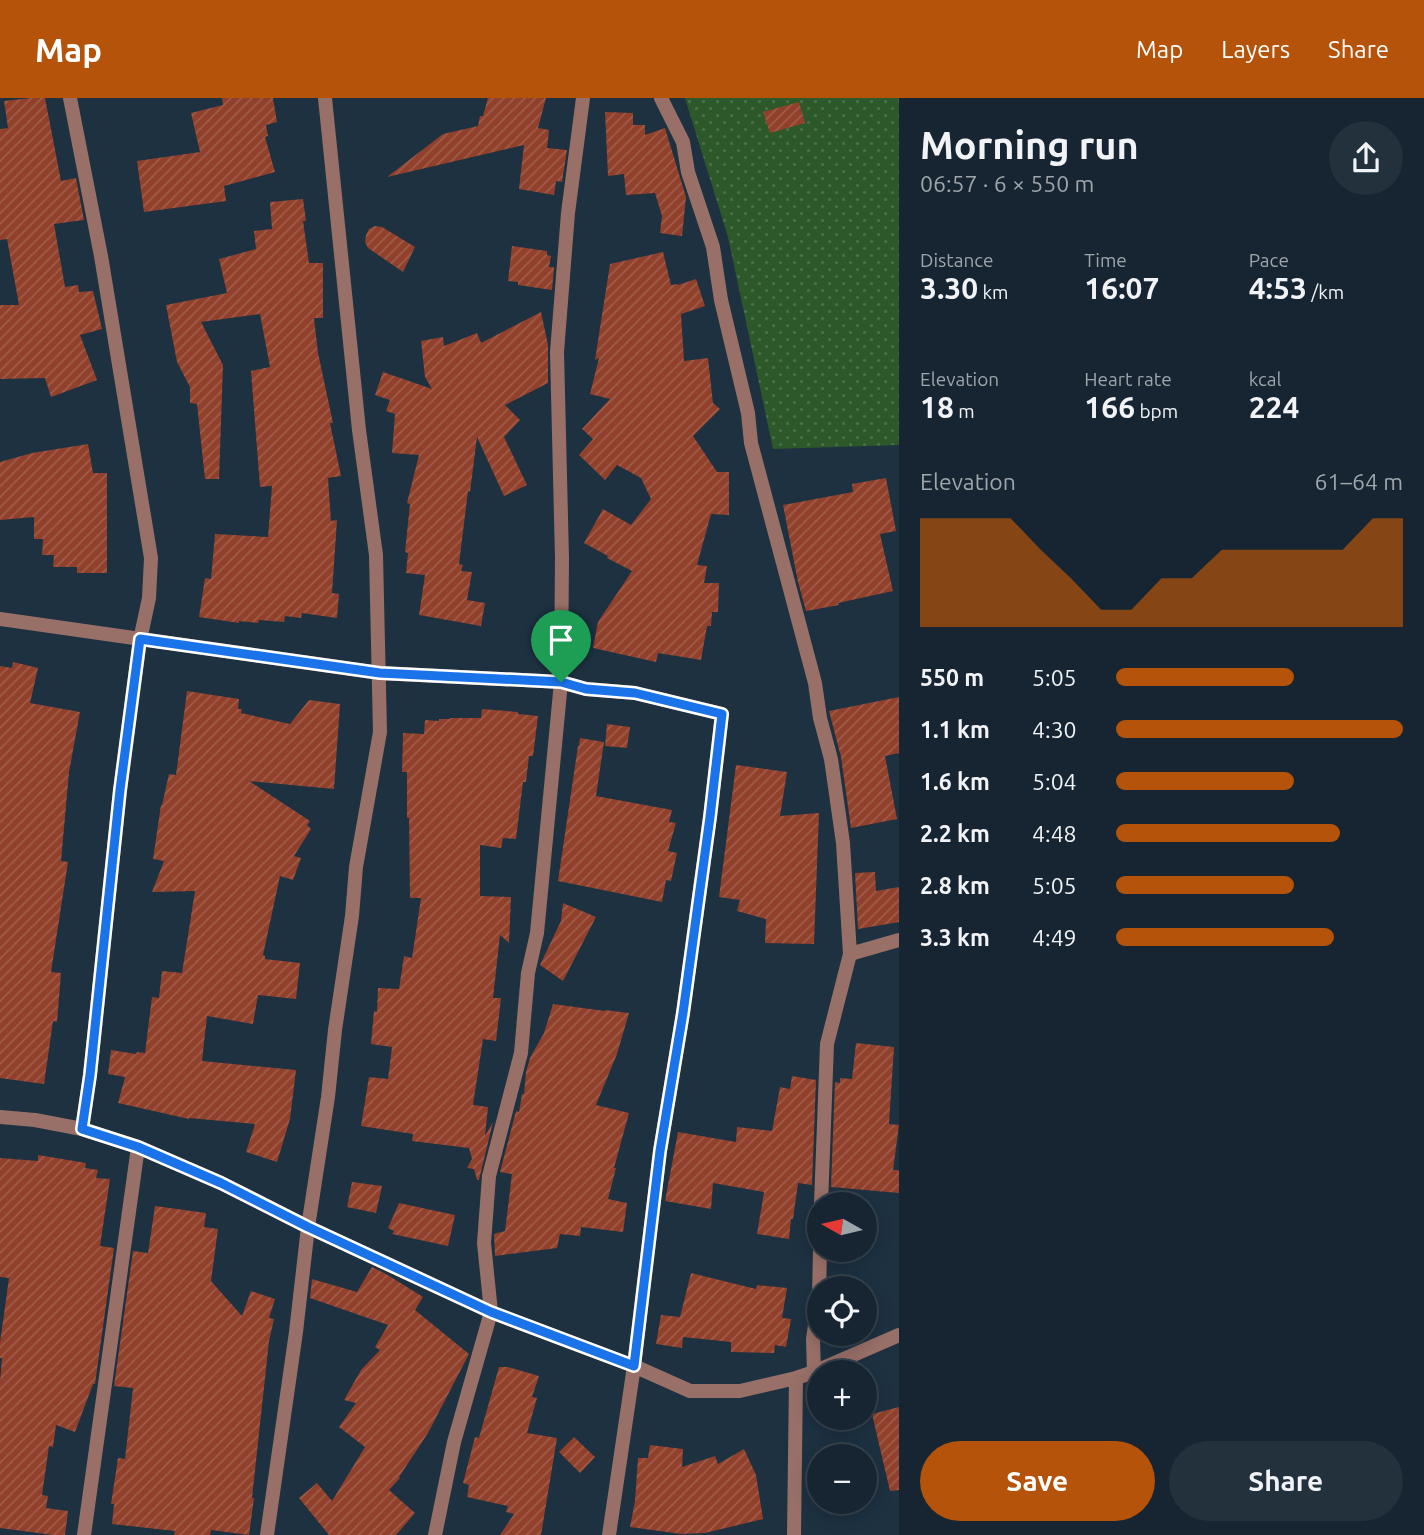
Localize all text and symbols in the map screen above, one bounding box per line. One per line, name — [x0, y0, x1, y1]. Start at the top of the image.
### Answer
text: Map — [35, 31, 102, 68]
text: Map — [1136, 36, 1183, 63]
text: Layers — [1221, 36, 1290, 63]
text: Share — [1328, 36, 1389, 63]
button: share — [1329, 121, 1403, 195]
text: Morning run — [920, 124, 1139, 166]
text: 06:57 · 6 × 550 m — [920, 171, 1094, 196]
text: Distance — [920, 249, 994, 271]
text: Time — [1084, 249, 1127, 271]
text: Pace — [1249, 249, 1289, 271]
text: 3.30 — [920, 271, 978, 305]
text: 16:07 — [1084, 271, 1159, 305]
text: 4:53 — [1249, 271, 1307, 305]
text: km — [978, 281, 1008, 303]
text: /km — [1307, 281, 1344, 303]
text: Elevation — [920, 368, 999, 390]
text: Heart rate — [1084, 368, 1172, 390]
text: kcal — [1249, 368, 1281, 390]
text: 18 — [920, 390, 954, 424]
text: 166 — [1084, 390, 1135, 424]
text: 224 — [1249, 390, 1299, 424]
text: m — [954, 400, 975, 422]
text: bpm — [1135, 400, 1178, 422]
text: Elevation — [920, 469, 1016, 494]
text: 61–64 m — [1315, 469, 1403, 494]
pin — [531, 610, 591, 682]
icon: arrive — [542, 621, 580, 659]
text: 550 m — [920, 665, 984, 690]
text: 5:05 — [1032, 665, 1077, 690]
text: 1.1 km — [920, 717, 990, 742]
text: 4:30 — [1032, 717, 1077, 742]
text: 1.6 km — [920, 769, 990, 794]
text: 5:04 — [1032, 769, 1077, 794]
text: 2.2 km — [920, 821, 990, 846]
text: 4:48 — [1032, 821, 1077, 846]
text: 2.8 km — [920, 873, 990, 898]
text: 5:05 — [1032, 873, 1077, 898]
text: 3.3 km — [920, 925, 990, 950]
text: 4:49 — [1032, 925, 1077, 950]
north arrow — [807, 1192, 877, 1262]
map controls — [807, 1192, 877, 1514]
button: locate — [807, 1276, 877, 1346]
button: + — [807, 1360, 877, 1430]
button: Save — [920, 1441, 1155, 1521]
button: Share — [1169, 1441, 1403, 1521]
button: − — [807, 1444, 877, 1514]

